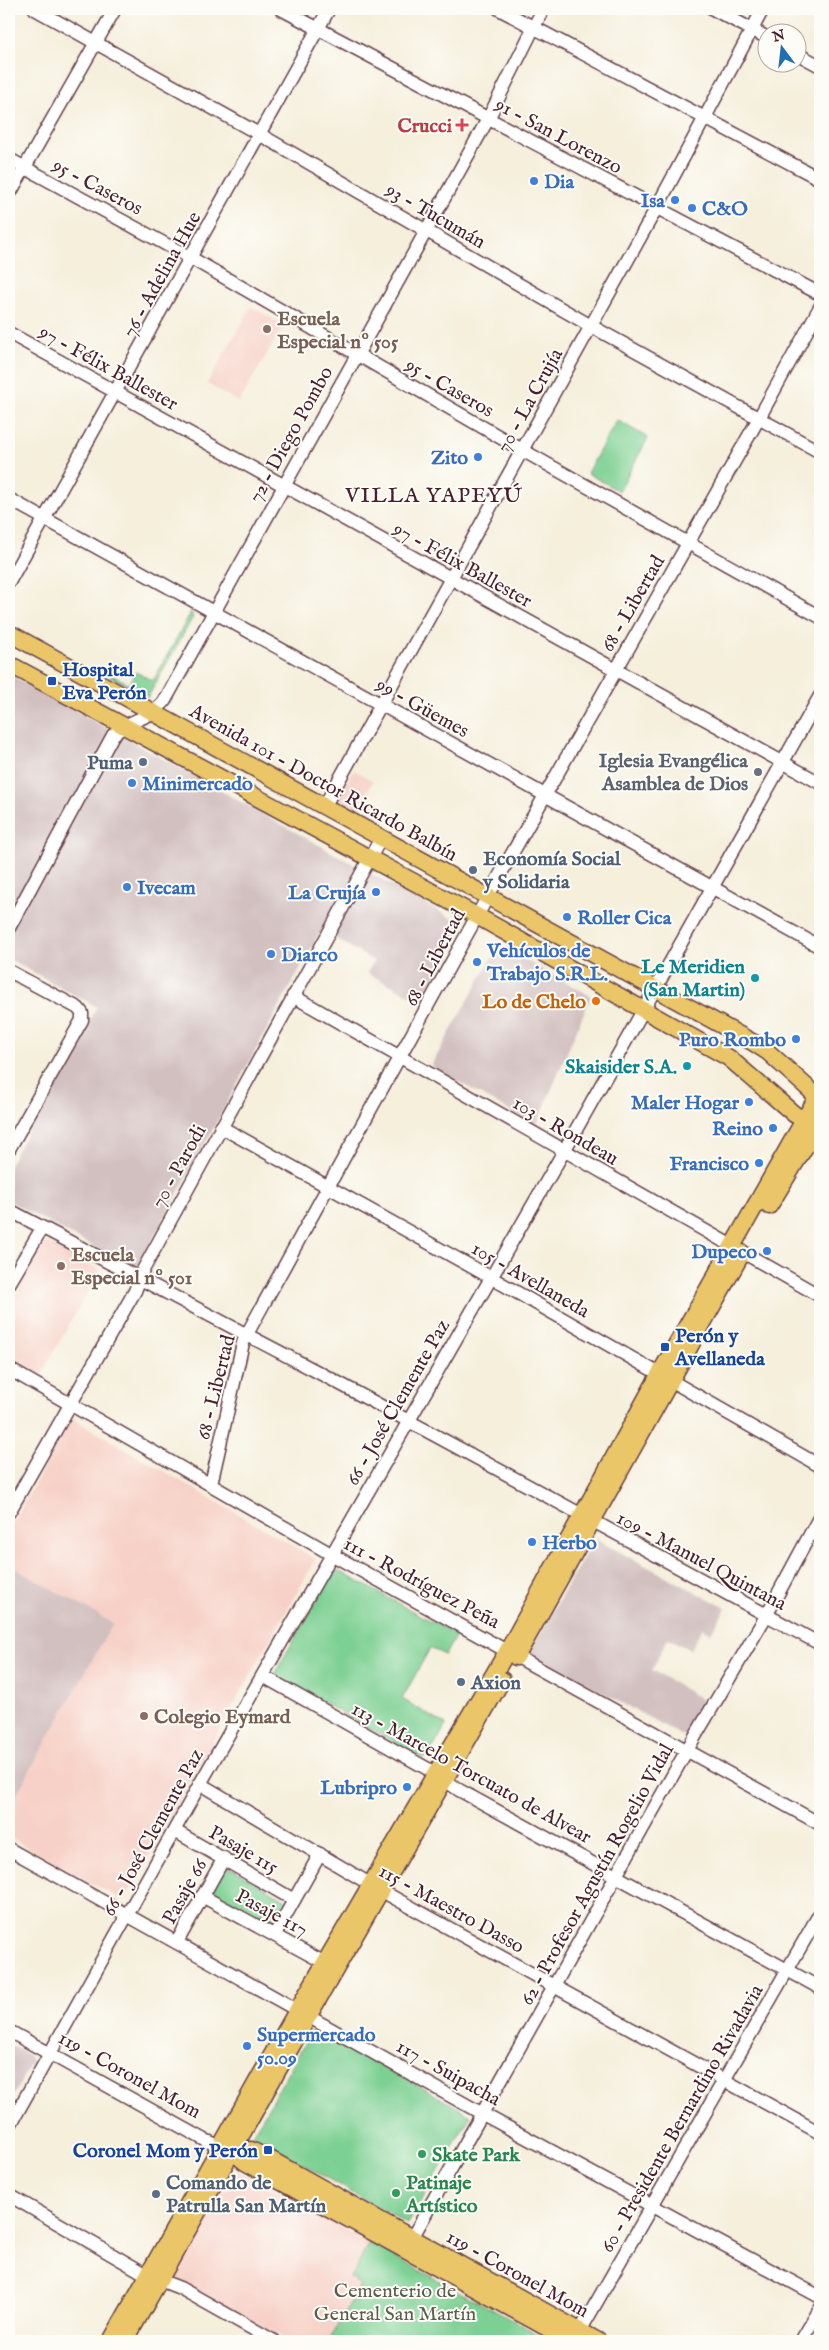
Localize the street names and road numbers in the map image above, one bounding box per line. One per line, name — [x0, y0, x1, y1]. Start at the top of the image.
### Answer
street label: 91 - San Lorenzo — [490, 92, 626, 180]
street label: 95 - Caseros — [47, 153, 147, 221]
street label: 93 - Tucumán — [380, 177, 490, 255]
street label: 76 - Adelina Hue — [117, 207, 207, 342]
street label: 97 - Félix Ballester — [34, 319, 183, 417]
street label: 70 - La Crujía — [491, 344, 569, 457]
street label: 95 - Caseros — [400, 352, 498, 424]
street label: 72 - Diego Pombo — [244, 362, 339, 507]
street label: 97 - Félix Ballester — [388, 516, 537, 614]
street label: 68 - Libertad — [596, 551, 671, 656]
street label: 99 - Güemes — [371, 672, 473, 744]
street label: Avenida 101 - Doctor Ricardo Balbín — [184, 699, 462, 868]
street label: 68 - Libertad — [399, 904, 472, 1011]
street label: 103 - Rondeau — [508, 1091, 623, 1172]
street label: 70 - Parodi — [146, 1121, 212, 1213]
street label: 105 - Avellaneda — [467, 1236, 594, 1324]
street label: 66 - José Clemente Paz — [341, 1315, 456, 1490]
street label: 68 - Libertad — [191, 1332, 242, 1442]
street label: 109 - Manuel Quintana — [612, 1506, 791, 1617]
street label: 111 - Rodríguez Peña — [339, 1532, 504, 1635]
street label: 113 - Marcelo Torcuato de Alvear — [347, 1697, 596, 1850]
street label: 62 - Profesor Agustín Rogelio Vidal — [515, 1739, 680, 2010]
street label: 66 - José Clemente Paz — [97, 1745, 210, 1921]
street label: Pasaje 115 — [204, 1820, 282, 1880]
street label: Pasaje 66 — [157, 1854, 214, 1929]
street label: 115 - Maestro Dasso — [374, 1859, 529, 1960]
street label: Pasaje 117 — [231, 1884, 312, 1943]
street label: 60 - Presidente Bernardino Rivadavia — [595, 1980, 770, 2257]
street label: 119 - Coronel Mom — [54, 2026, 205, 2125]
street label: 117 - Suipacha — [392, 2034, 505, 2112]
street label: 119 - Coronel Mom — [442, 2225, 593, 2324]

